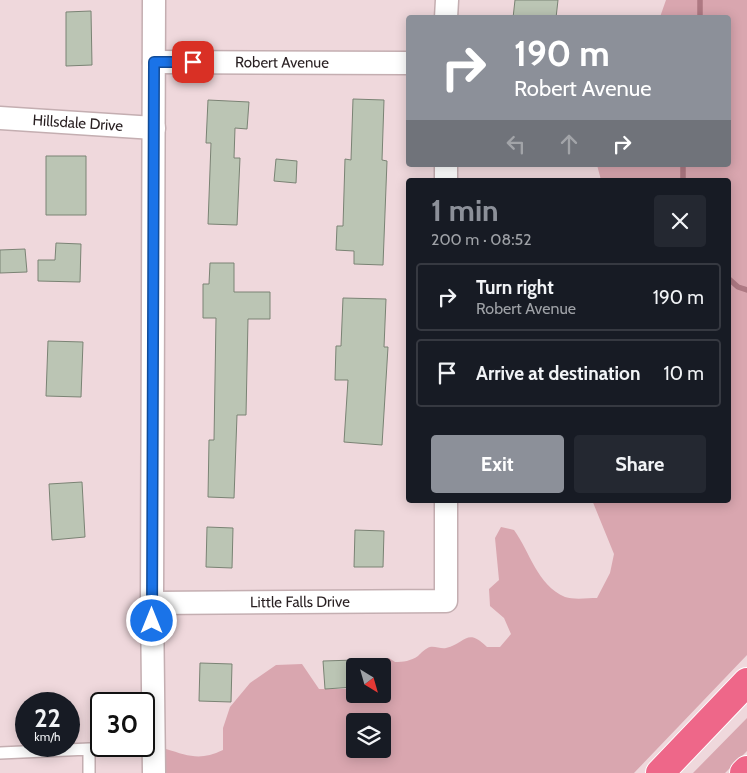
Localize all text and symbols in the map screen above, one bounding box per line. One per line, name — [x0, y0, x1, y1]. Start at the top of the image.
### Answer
text: 190 m — [514, 32, 610, 75]
icon: right — [431, 35, 496, 100]
pin — [172, 41, 214, 83]
icon: arrive — [179, 48, 207, 76]
street label: Robert Avenue — [235, 53, 329, 72]
text: Robert Avenue — [514, 75, 652, 102]
street label: Hillsdale Drive — [32, 111, 124, 135]
icon: left — [502, 130, 530, 158]
icon: ahead — [555, 130, 583, 158]
icon: right — [608, 130, 636, 158]
text: 1 min — [431, 192, 499, 229]
button: close — [654, 195, 706, 247]
text: 200 m · 08:52 — [431, 230, 532, 249]
text: Turn right — [476, 276, 554, 299]
icon: right — [433, 283, 461, 311]
text: 190 m — [653, 286, 704, 309]
text: Robert Avenue — [476, 299, 576, 318]
icon: arrive — [433, 359, 461, 387]
text: Arrive at destination — [476, 362, 640, 385]
text: 10 m — [664, 362, 704, 385]
button: Exit — [431, 435, 564, 493]
button: Share — [574, 435, 706, 493]
street label: Little Falls Drive — [250, 593, 350, 611]
position arrow — [125, 594, 177, 646]
north arrow — [346, 658, 391, 702]
map controls — [346, 658, 391, 758]
speed limit sign: 30 — [90, 692, 155, 757]
text: 22 — [34, 703, 61, 733]
button: layers — [346, 713, 391, 758]
text: km/h — [34, 729, 61, 744]

